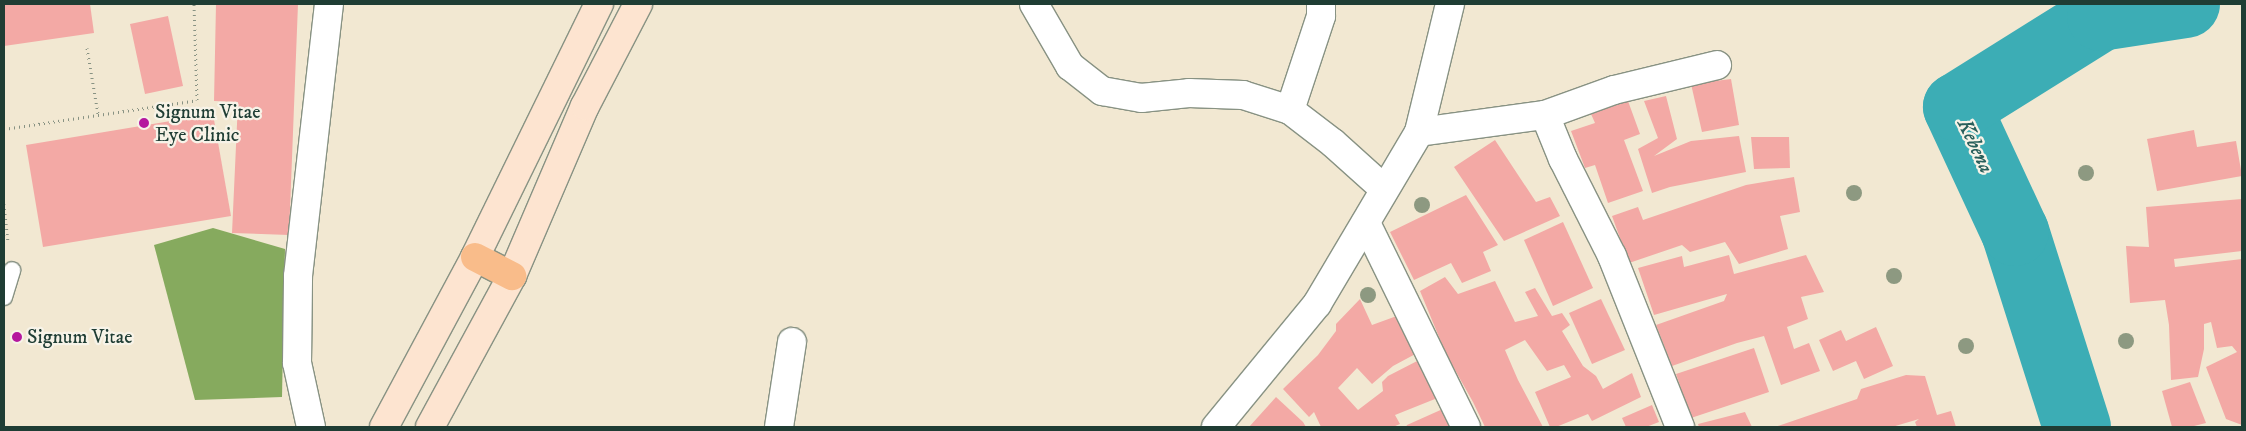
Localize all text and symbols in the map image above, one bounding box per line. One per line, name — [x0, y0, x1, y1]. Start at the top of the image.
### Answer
place label: Signum Vitae Eye Clinic — [155, 100, 260, 147]
water label: Kebena — [1951, 115, 1999, 177]
marker: Signum Vitae Eye Clinic — [137, 116, 151, 130]
place label: Signum Vitae — [27, 325, 132, 349]
marker: Signum Vitae — [11, 331, 23, 343]

